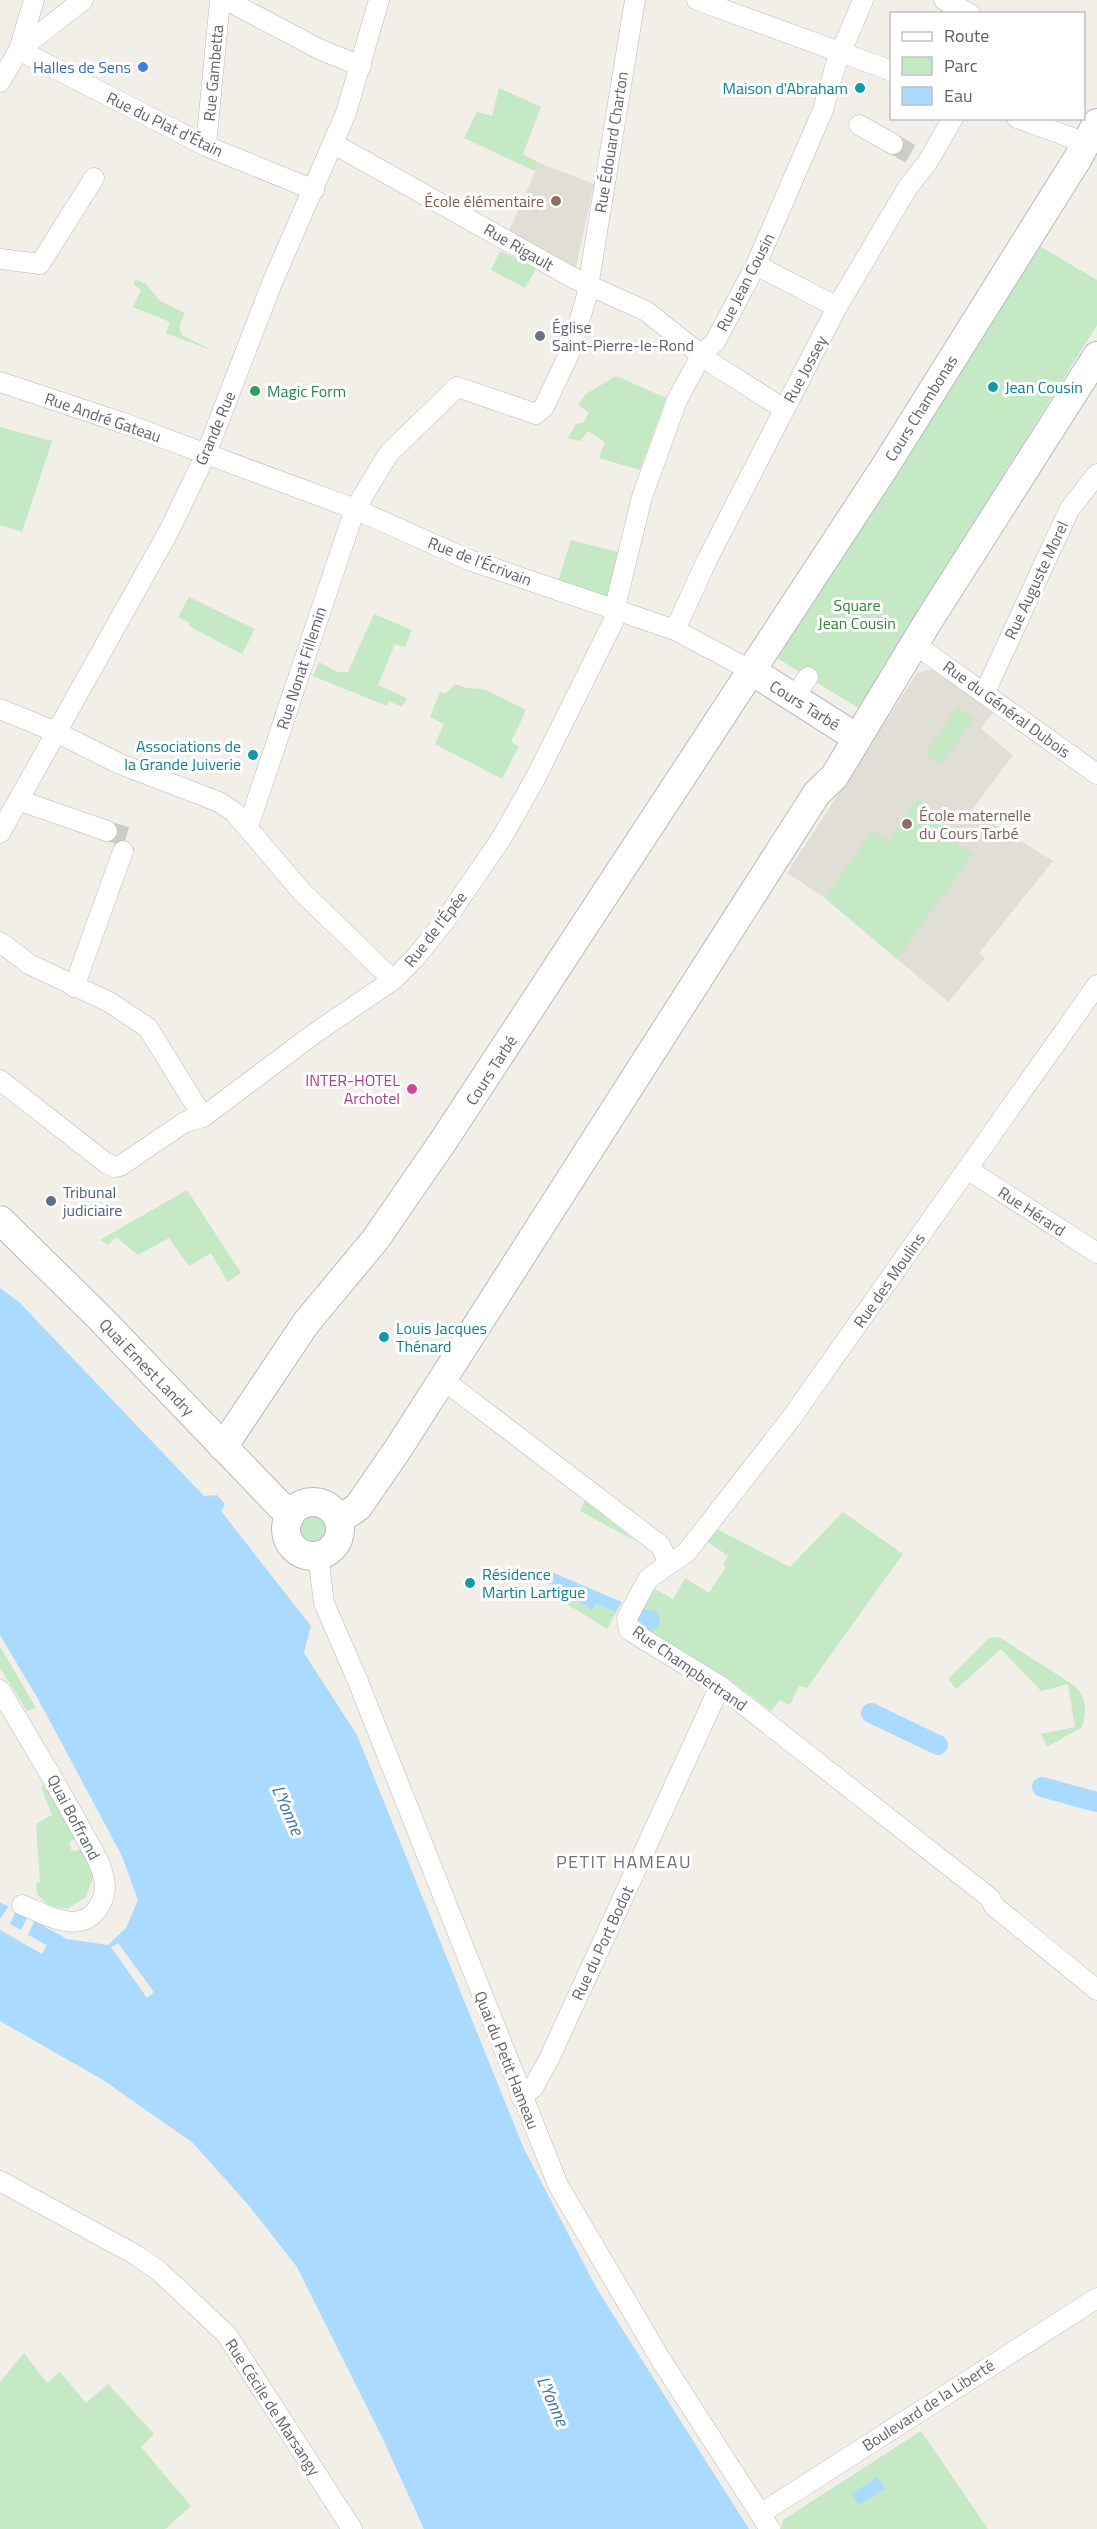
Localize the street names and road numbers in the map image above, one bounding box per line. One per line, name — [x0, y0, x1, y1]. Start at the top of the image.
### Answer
street label: Rue Gambetta — [197, 24, 229, 122]
street label: Rue Édouard Charton — [588, 70, 634, 214]
street label: Rue du Plat d'Étain — [103, 85, 227, 163]
street label: Rue Rigault — [480, 217, 559, 277]
street label: Rue Jean Cousin — [710, 229, 780, 335]
street label: Rue Jossey — [777, 331, 833, 407]
street label: Cours Chambonas — [879, 350, 963, 466]
street label: Rue André Gateau — [42, 386, 164, 448]
street label: Grande Rue — [189, 387, 241, 469]
street label: Rue Auguste Morel — [998, 517, 1074, 643]
street label: Rue de l'Écrivain — [425, 530, 535, 592]
street label: Rue Nonat Fillemin — [270, 604, 332, 732]
street label: Rue du Général Dubois — [938, 655, 1076, 763]
street label: Cours Tarbé — [765, 674, 845, 736]
street label: Rue de l'Épée — [398, 886, 472, 972]
street label: Cours Tarbé — [459, 1030, 523, 1110]
street label: Rue Hérard — [994, 1180, 1070, 1242]
street label: Rue des Moulins — [847, 1228, 931, 1332]
street label: Quai Ernest Landry — [94, 1313, 200, 1421]
street label: Rue Champbertrand — [628, 1619, 752, 1717]
street label: Quai Boffrand — [41, 1770, 107, 1864]
street label: Rue du Port Bodot — [565, 1882, 639, 2004]
street label: Quai du Petit Hameau — [468, 1987, 546, 2133]
street label: Rue Cécile de Marsangy — [220, 2334, 327, 2481]
street label: Boulevard de la Liberté — [857, 2353, 999, 2457]

